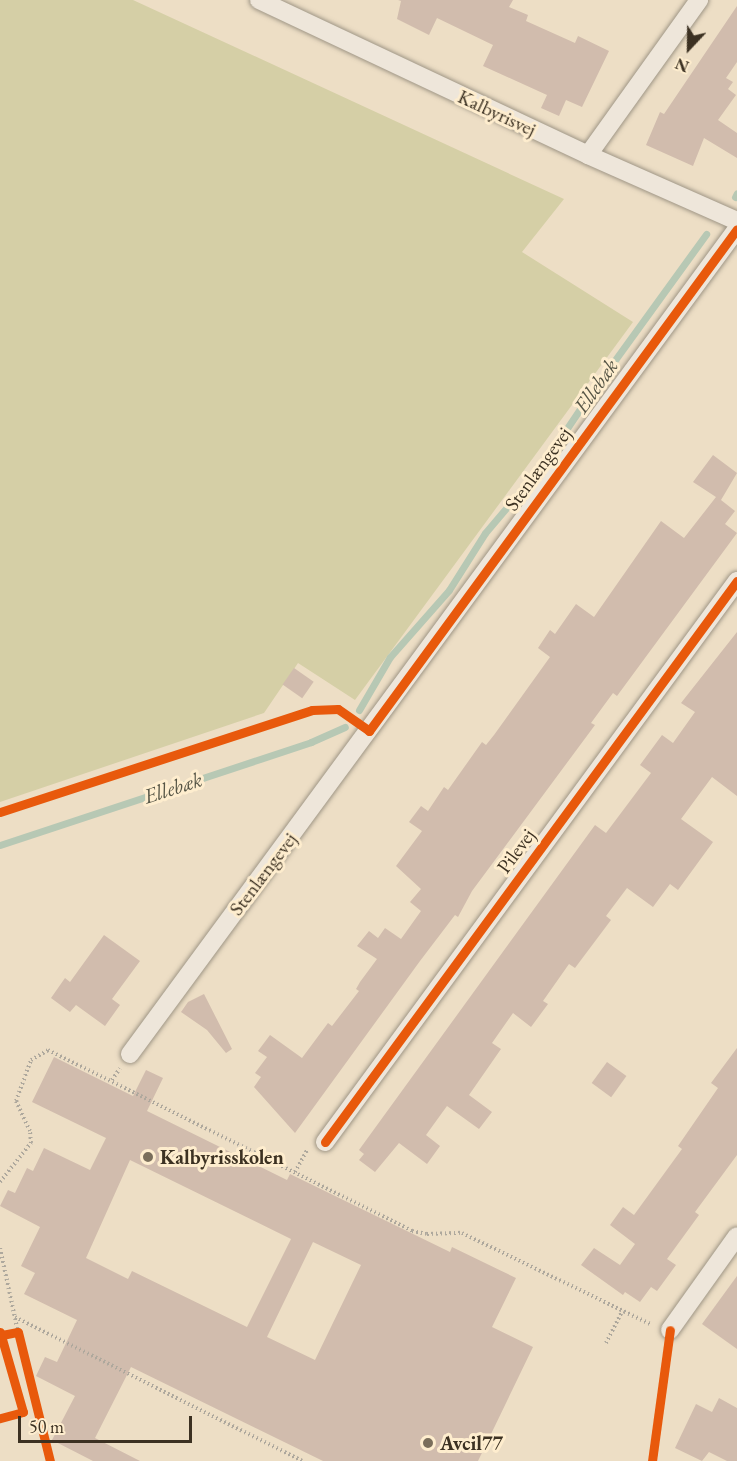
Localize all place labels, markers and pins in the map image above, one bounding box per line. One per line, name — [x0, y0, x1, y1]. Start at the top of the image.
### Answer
place label: Kalbyrisskolen — [160, 1145, 284, 1169]
marker: Kalbyrisskolen — [141, 1150, 155, 1164]
place label: Avcil77 — [440, 1431, 503, 1455]
marker: Avcil77 — [421, 1436, 435, 1450]

